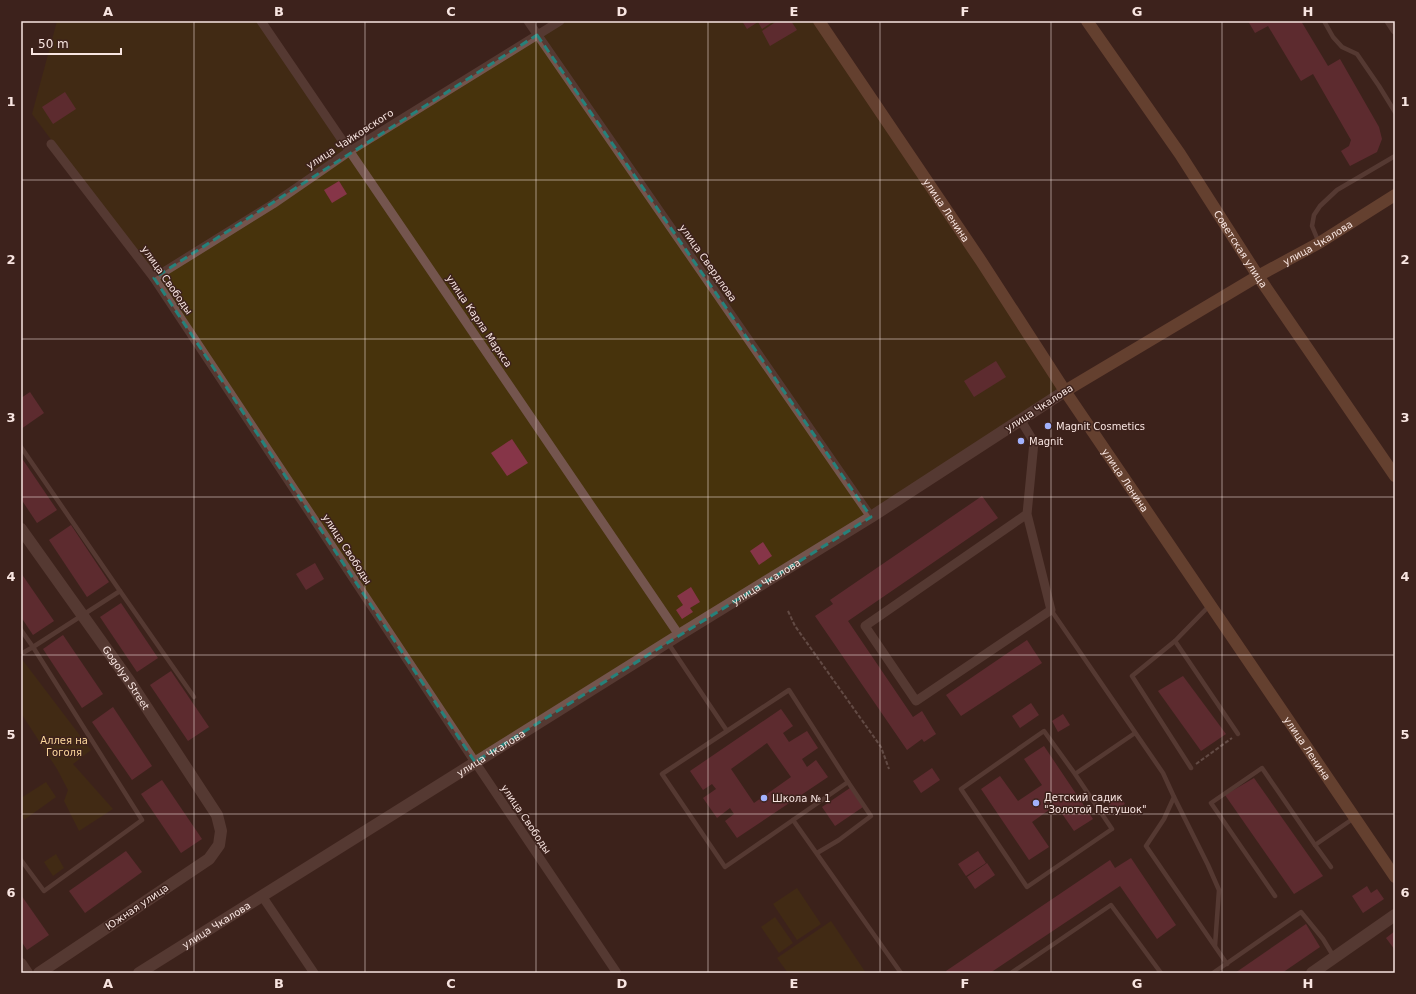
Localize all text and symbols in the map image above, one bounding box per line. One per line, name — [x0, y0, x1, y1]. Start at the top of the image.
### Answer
text: A — [103, 4, 113, 19]
text: B — [274, 4, 284, 19]
text: C — [446, 4, 456, 19]
text: D — [617, 4, 628, 19]
text: E — [790, 4, 798, 19]
text: F — [961, 4, 969, 19]
text: G — [1132, 4, 1142, 19]
text: H — [1303, 4, 1313, 19]
scale bar — [32, 30, 121, 56]
text: 50 m — [38, 37, 69, 51]
text: 1 — [6, 94, 16, 109]
text: 1 — [1400, 94, 1410, 109]
street label: улица Чайковского — [304, 107, 396, 171]
street label: улица Ленина — [921, 176, 972, 244]
street label: Советская улица — [1212, 208, 1270, 290]
street label: улица Чкалова — [1281, 218, 1354, 267]
street label: улица Свердлова — [677, 222, 739, 304]
street label: улица Свободы — [139, 244, 195, 316]
text: 2 — [6, 252, 16, 267]
text: 2 — [1400, 252, 1410, 267]
street label: улица Карла Маркса — [444, 273, 514, 369]
street label: улица Чкалова — [1003, 382, 1075, 434]
text: 3 — [6, 410, 16, 425]
text: 3 — [1400, 410, 1410, 425]
marker: Magnit Cosmetics — [1043, 421, 1053, 431]
place label: Magnit Cosmetics — [1056, 421, 1145, 432]
marker: Magnit — [1016, 436, 1026, 446]
place label: Magnit — [1029, 436, 1063, 447]
street label: улица Ленина — [1100, 446, 1151, 514]
street label: улица Свободы — [320, 512, 374, 586]
street label: улица Чкалова — [729, 556, 802, 607]
text: 4 — [6, 569, 16, 584]
text: 4 — [1400, 569, 1410, 584]
street label: Gogolya Street — [100, 644, 152, 711]
street label: улица Ленина — [1282, 714, 1333, 782]
text: 5 — [6, 727, 16, 742]
street label: улица Чкалова — [455, 727, 527, 778]
text: 5 — [1400, 727, 1410, 742]
park label: Аллея на Гоголя — [40, 735, 88, 758]
street label: улица Свободы — [499, 782, 553, 856]
place label: Детский садик "Золотой Петушок" — [1044, 792, 1147, 815]
marker: Школа № 1 — [759, 793, 769, 803]
place label: Школа № 1 — [772, 793, 831, 804]
marker: Детский садик "Золотой Петушок" — [1031, 798, 1041, 808]
street label: Южная улица — [103, 882, 171, 932]
text: 6 — [6, 885, 16, 900]
text: 6 — [1400, 885, 1410, 900]
street label: улица Чкалова — [180, 899, 252, 950]
text: A — [103, 976, 113, 991]
text: B — [274, 976, 284, 991]
text: C — [446, 976, 456, 991]
text: D — [617, 976, 628, 991]
text: E — [790, 976, 798, 991]
text: F — [961, 976, 969, 991]
text: G — [1132, 976, 1142, 991]
text: H — [1303, 976, 1313, 991]

